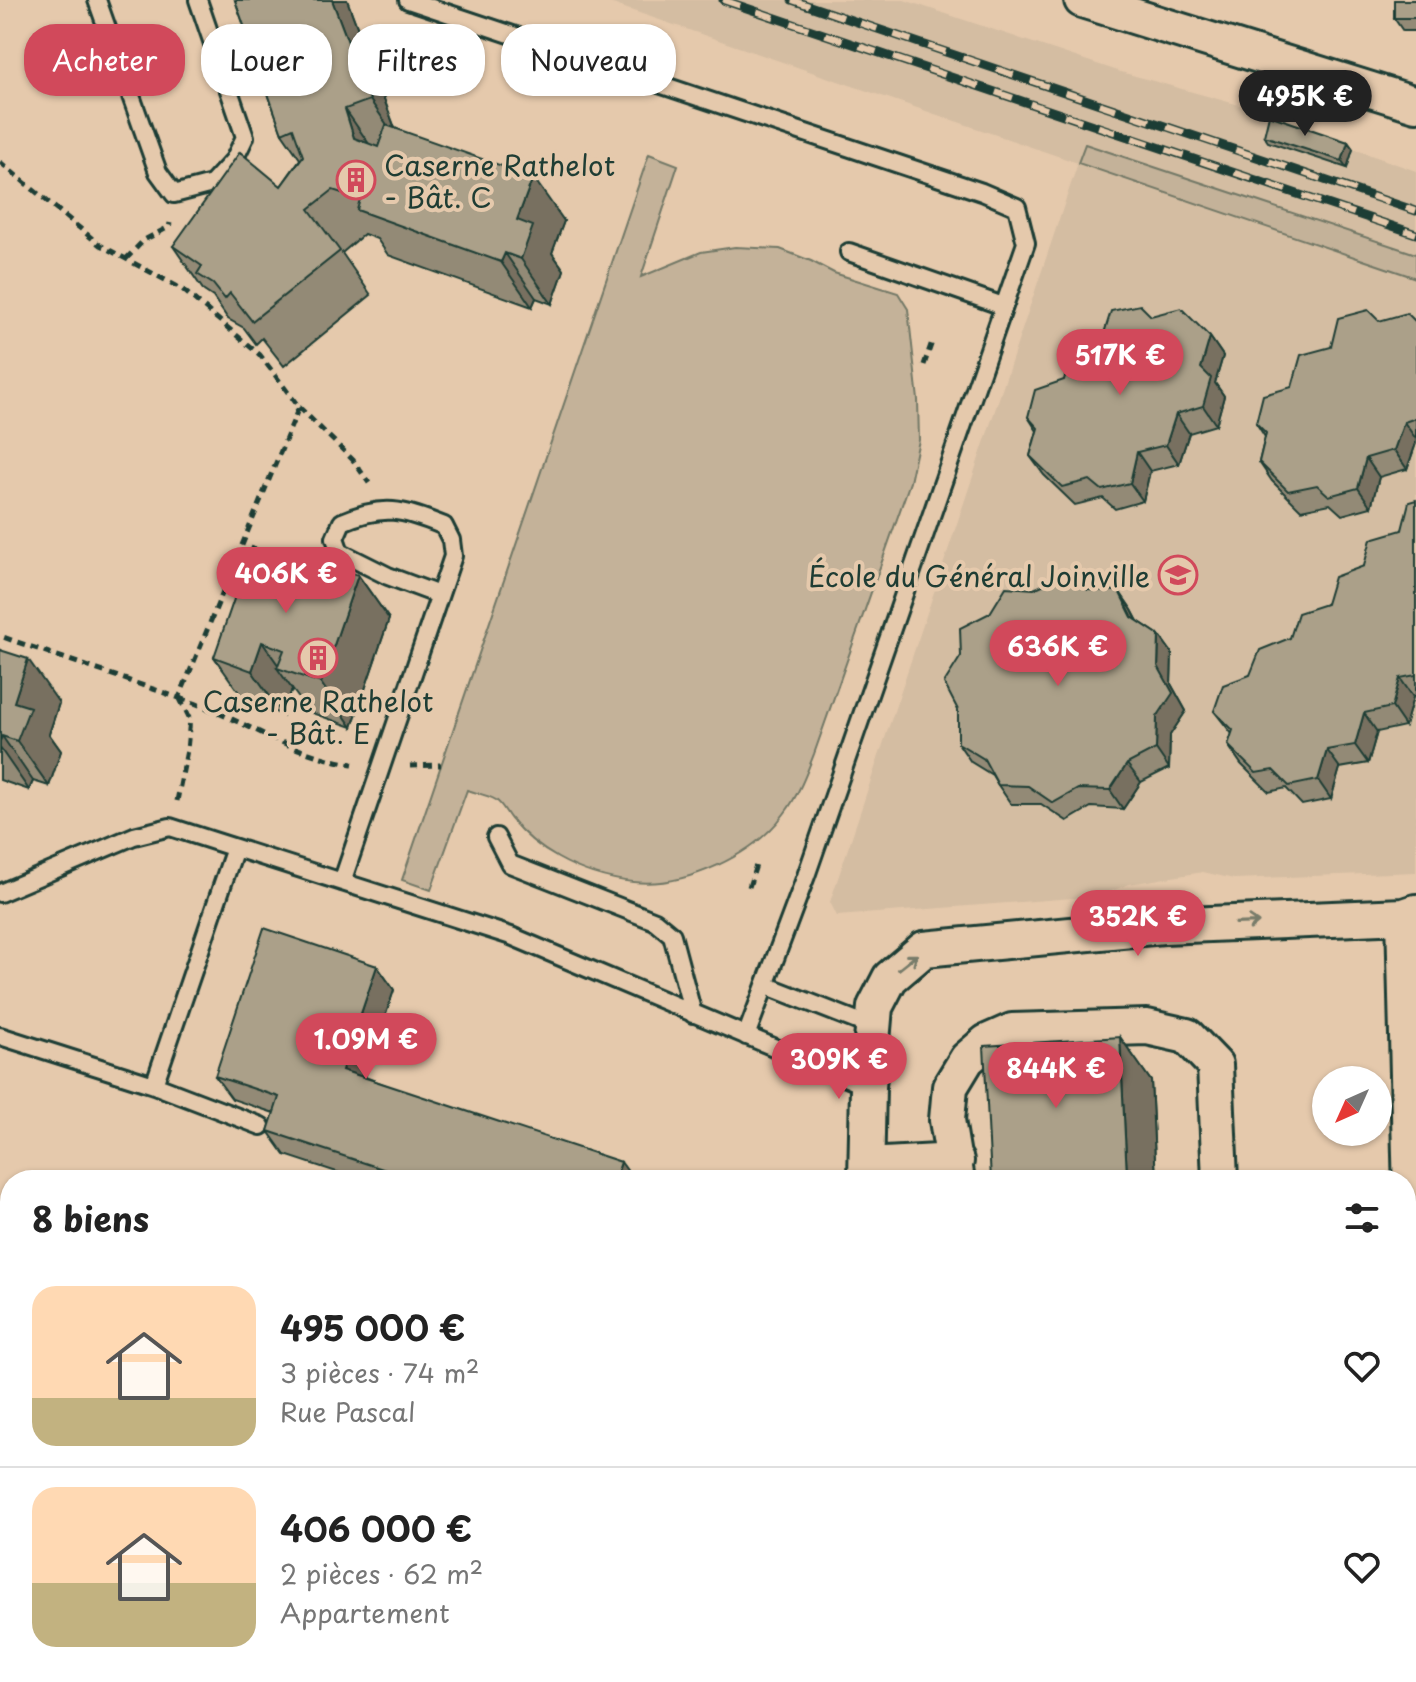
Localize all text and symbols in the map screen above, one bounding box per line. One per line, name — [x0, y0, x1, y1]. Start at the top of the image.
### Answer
chip: Acheter — [24, 24, 185, 96]
chip: Louer — [201, 24, 332, 96]
chip: Filtres — [348, 24, 485, 96]
chip: Nouveau — [501, 24, 676, 96]
pin: 495K € — [1240, 70, 1370, 138]
text: 495K € — [1257, 76, 1353, 115]
place label: Caserne Rathelot - Bât. C — [384, 143, 615, 218]
building icon: Caserne Rathelot - Bât. C — [335, 159, 377, 201]
pin: 517K € — [1055, 329, 1185, 397]
text: 517K € — [1075, 335, 1165, 374]
pin: 406K € — [221, 547, 351, 615]
text: 406K € — [235, 553, 338, 592]
place label: École du Général Joinville — [808, 554, 1150, 597]
school or university icon: École du Général Joinville — [1157, 554, 1199, 596]
pin: 636K € — [993, 620, 1123, 688]
text: 636K € — [1008, 626, 1108, 665]
building icon: Caserne Rathelot - Bât. E — [297, 637, 339, 679]
place label: Caserne Rathelot - Bât. E — [202, 679, 434, 754]
pin: 352K € — [1073, 890, 1203, 958]
text: 352K € — [1089, 896, 1187, 935]
one-way arrow — [1233, 915, 1260, 930]
one-way arrow — [897, 953, 918, 970]
pin: 1.09M € — [292, 1013, 440, 1081]
text: 1.09M € — [314, 1019, 418, 1058]
pin: 309K € — [774, 1033, 904, 1101]
text: 309K € — [790, 1039, 888, 1078]
pin: 844K € — [991, 1042, 1121, 1110]
text: 844K € — [1006, 1048, 1106, 1087]
north arrow — [1312, 1066, 1392, 1146]
map controls — [1312, 1066, 1392, 1146]
text: 8 biens — [32, 1192, 149, 1244]
icon: filters — [1340, 1196, 1384, 1240]
text: 495 000 € — [280, 1301, 466, 1353]
icon: home — [96, 1318, 192, 1414]
icon: heart — [1340, 1344, 1384, 1388]
text: 3 pièces · 74 m² — [280, 1353, 479, 1392]
text: Rue Pascal — [280, 1392, 415, 1431]
text: 406 000 € — [280, 1502, 472, 1554]
icon: home — [96, 1519, 192, 1615]
icon: heart — [1340, 1545, 1384, 1589]
text: 2 pièces · 62 m² — [280, 1554, 483, 1593]
text: Appartement — [280, 1593, 450, 1632]

